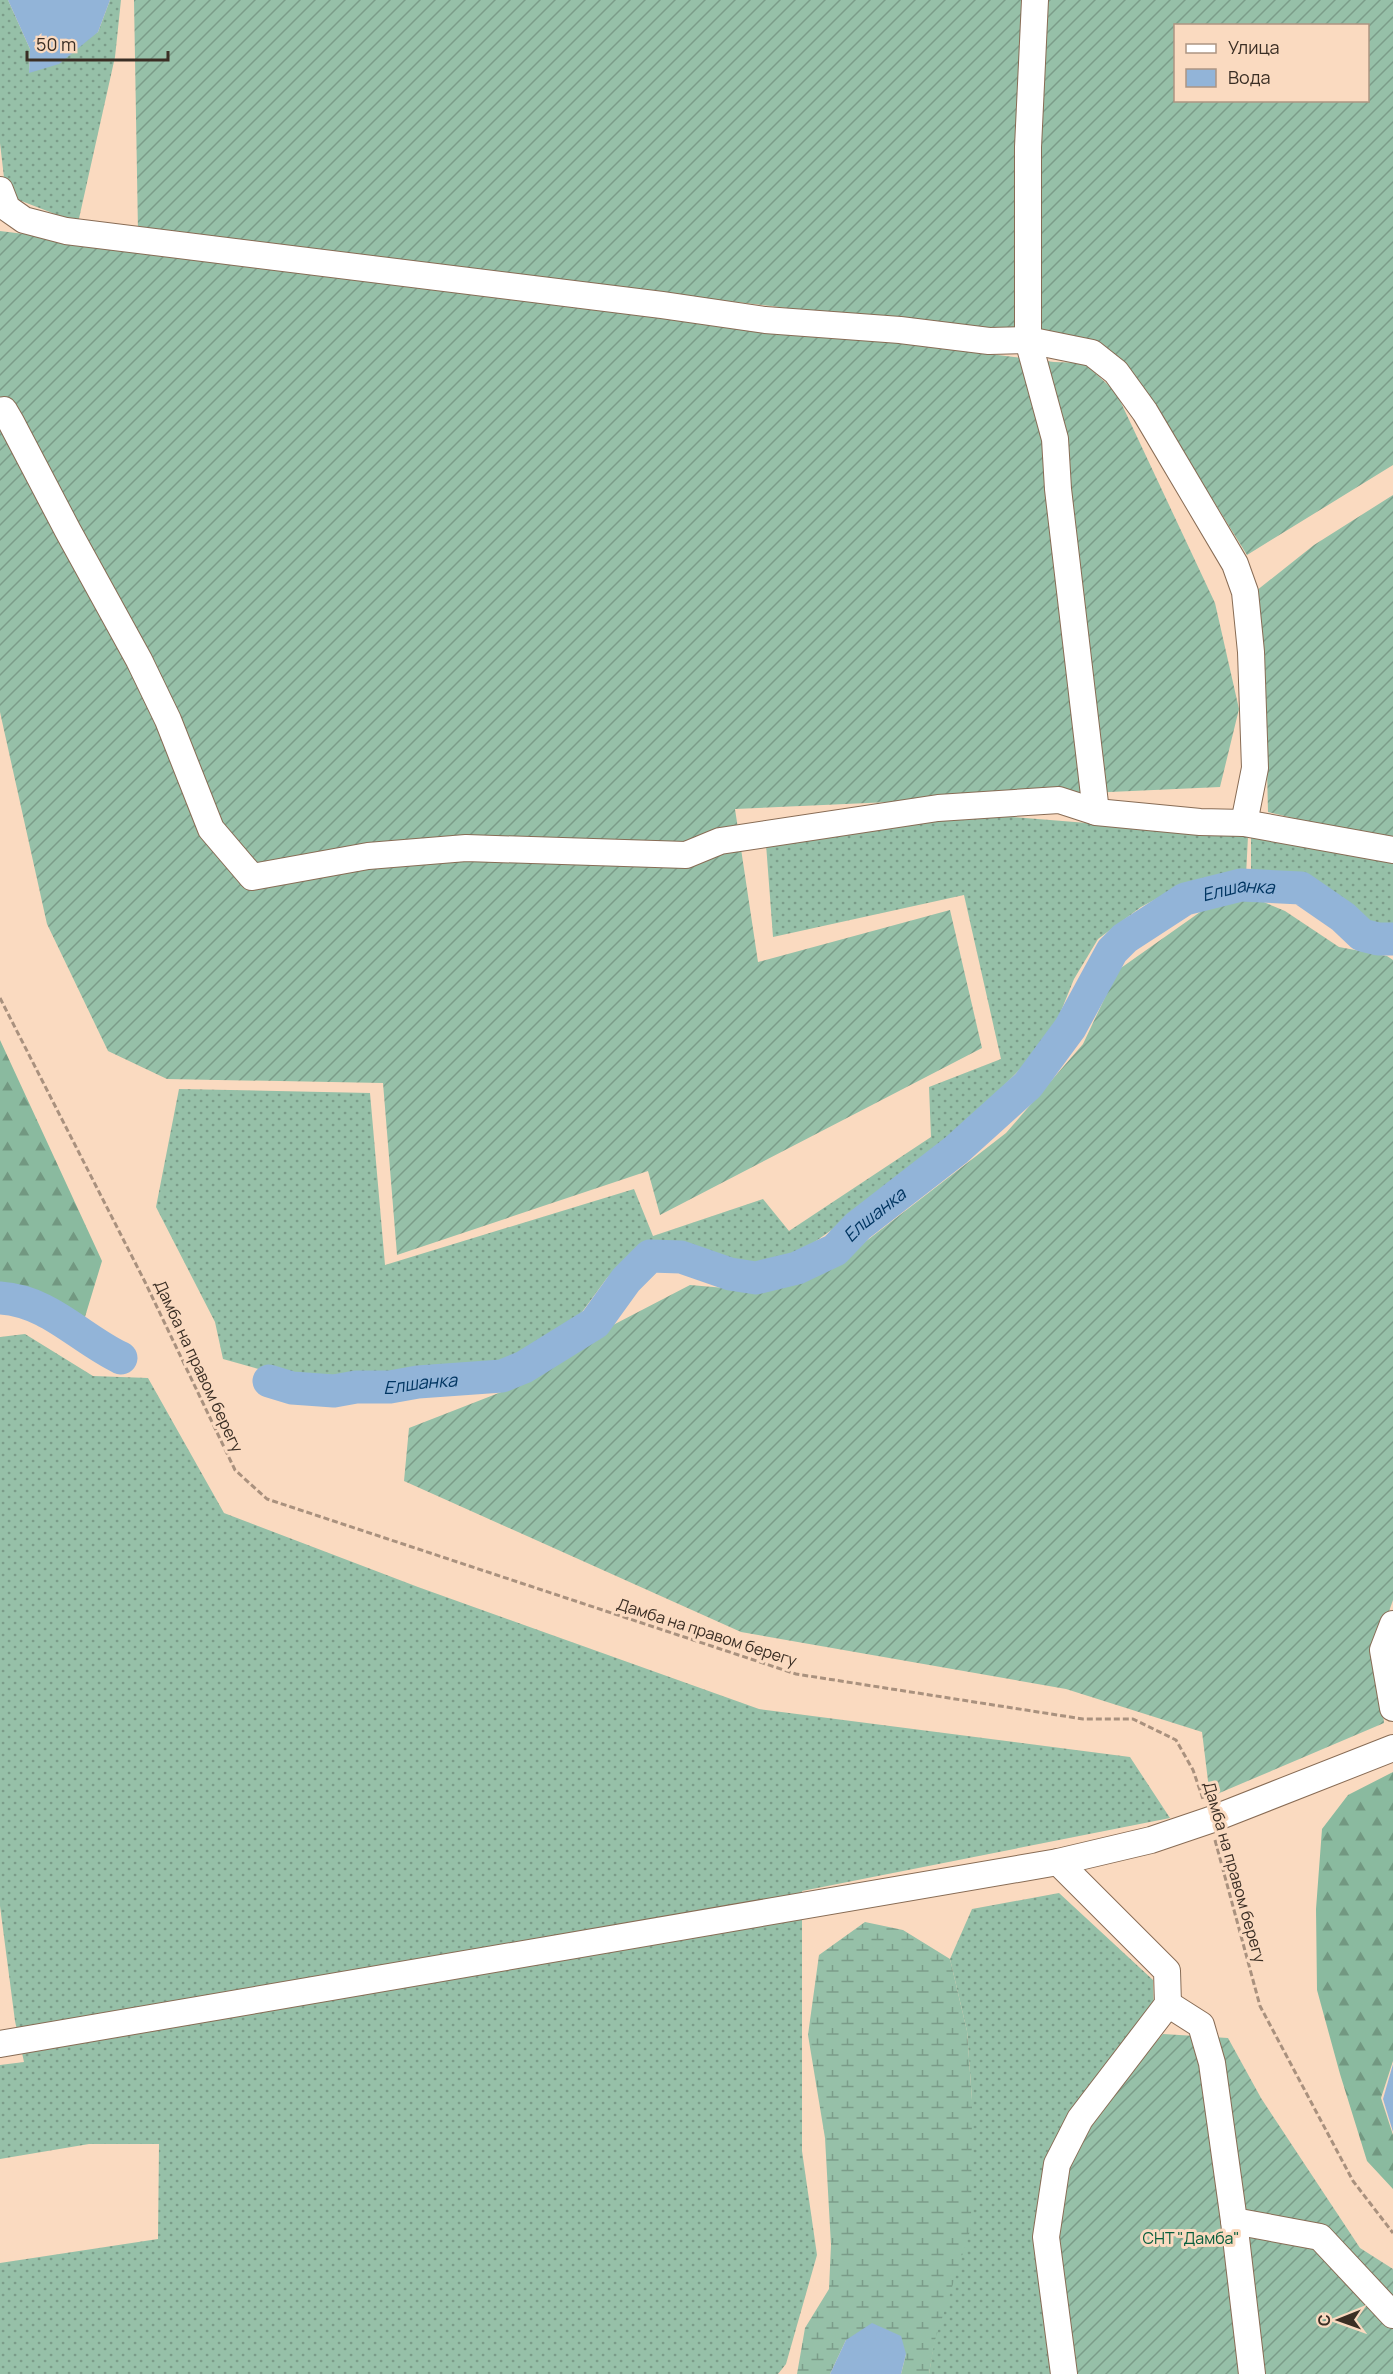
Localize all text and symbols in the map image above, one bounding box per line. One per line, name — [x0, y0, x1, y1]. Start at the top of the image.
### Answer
scale bar — [27, 24, 168, 62]
legend — [1174, 24, 1369, 102]
text: 50 m — [36, 32, 76, 56]
text: Улица — [1228, 35, 1280, 59]
text: Вода — [1228, 65, 1270, 89]
water label: Елшанка — [1199, 872, 1276, 906]
water label: Елшанка — [838, 1181, 911, 1247]
street label: Дамба на правом берегу — [149, 1276, 249, 1456]
water label: Елшанка — [384, 1367, 459, 1399]
street label: Дамба на правом берегу — [614, 1593, 800, 1672]
street label: Дамба на правом берегу — [1199, 1779, 1272, 1966]
park label: СНТ "Дамба" — [1143, 2227, 1239, 2249]
north arrow — [1309, 2290, 1369, 2350]
text: С — [1313, 2314, 1335, 2326]

